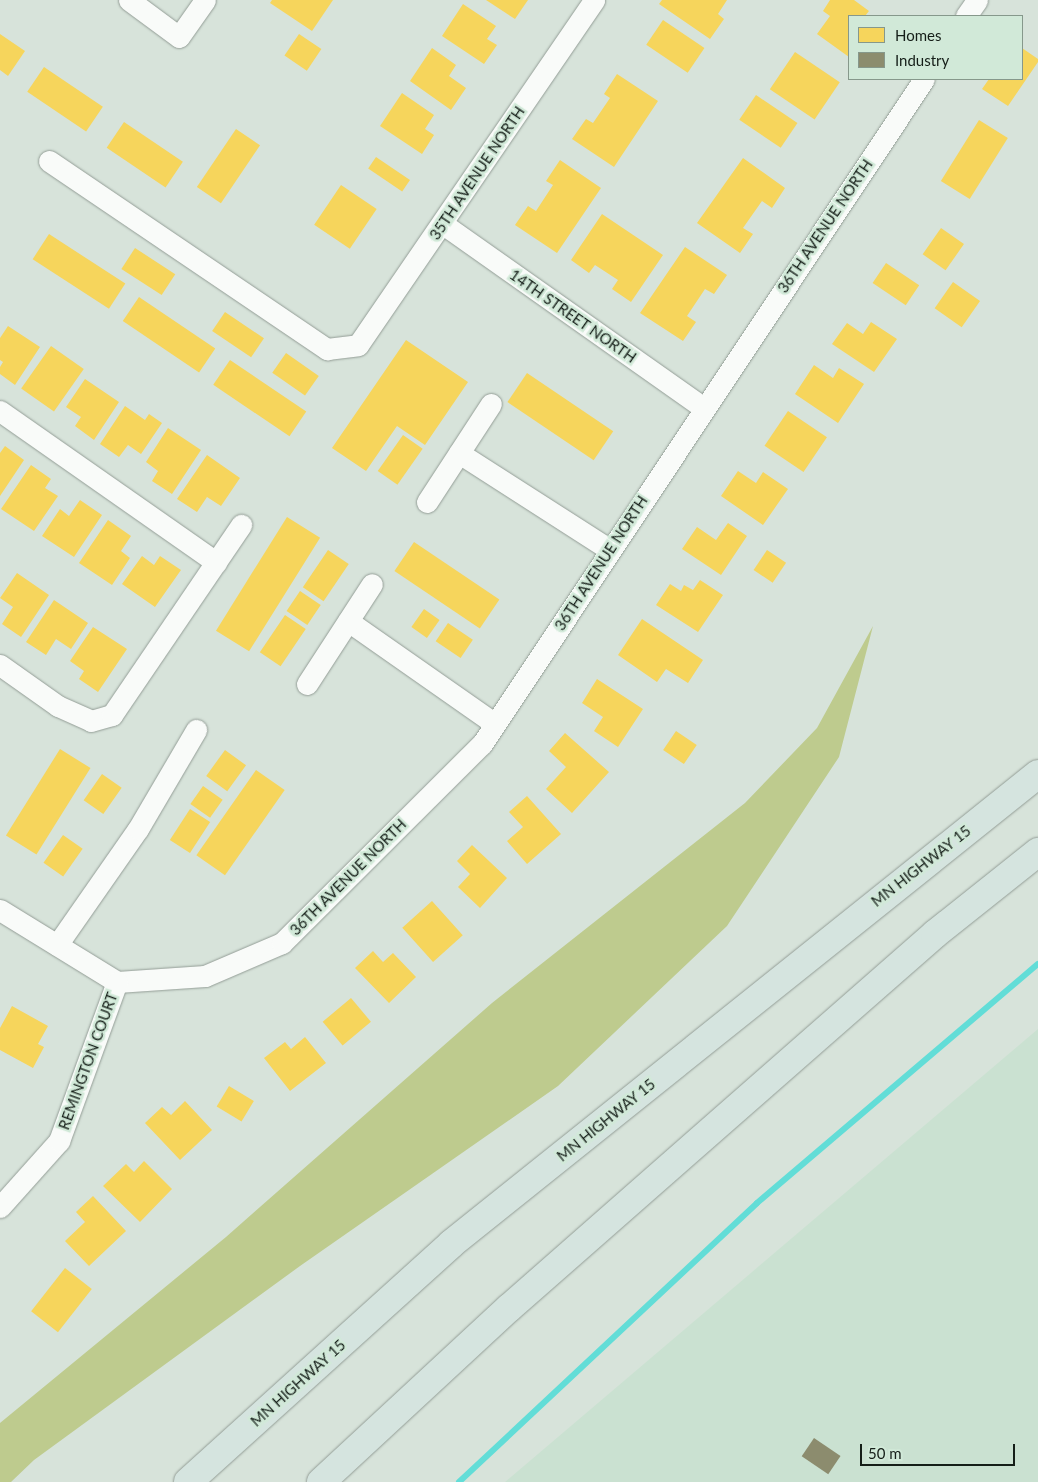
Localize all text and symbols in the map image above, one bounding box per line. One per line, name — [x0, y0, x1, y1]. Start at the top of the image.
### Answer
legend — [848, 15, 1023, 80]
text: Homes — [895, 26, 941, 44]
text: Industry — [895, 51, 949, 69]
street label: 35TH AVENUE NORTH — [425, 103, 529, 243]
street label: 36TH AVENUE NORTH — [773, 156, 877, 296]
street label: 14TH STREET NORTH — [506, 265, 640, 367]
street label: 36TH AVENUE NORTH — [551, 492, 651, 634]
street label: 36TH AVENUE NORTH — [286, 815, 410, 939]
street label: MN HIGHWAY 15 — [867, 821, 975, 911]
street label: REMINGTON COURT — [55, 990, 121, 1132]
street label: MN HIGHWAY 15 — [553, 1075, 659, 1165]
street label: MN HIGHWAY 15 — [247, 1336, 349, 1430]
scale bar — [863, 1434, 1018, 1466]
text: 50 m — [868, 1444, 902, 1462]

